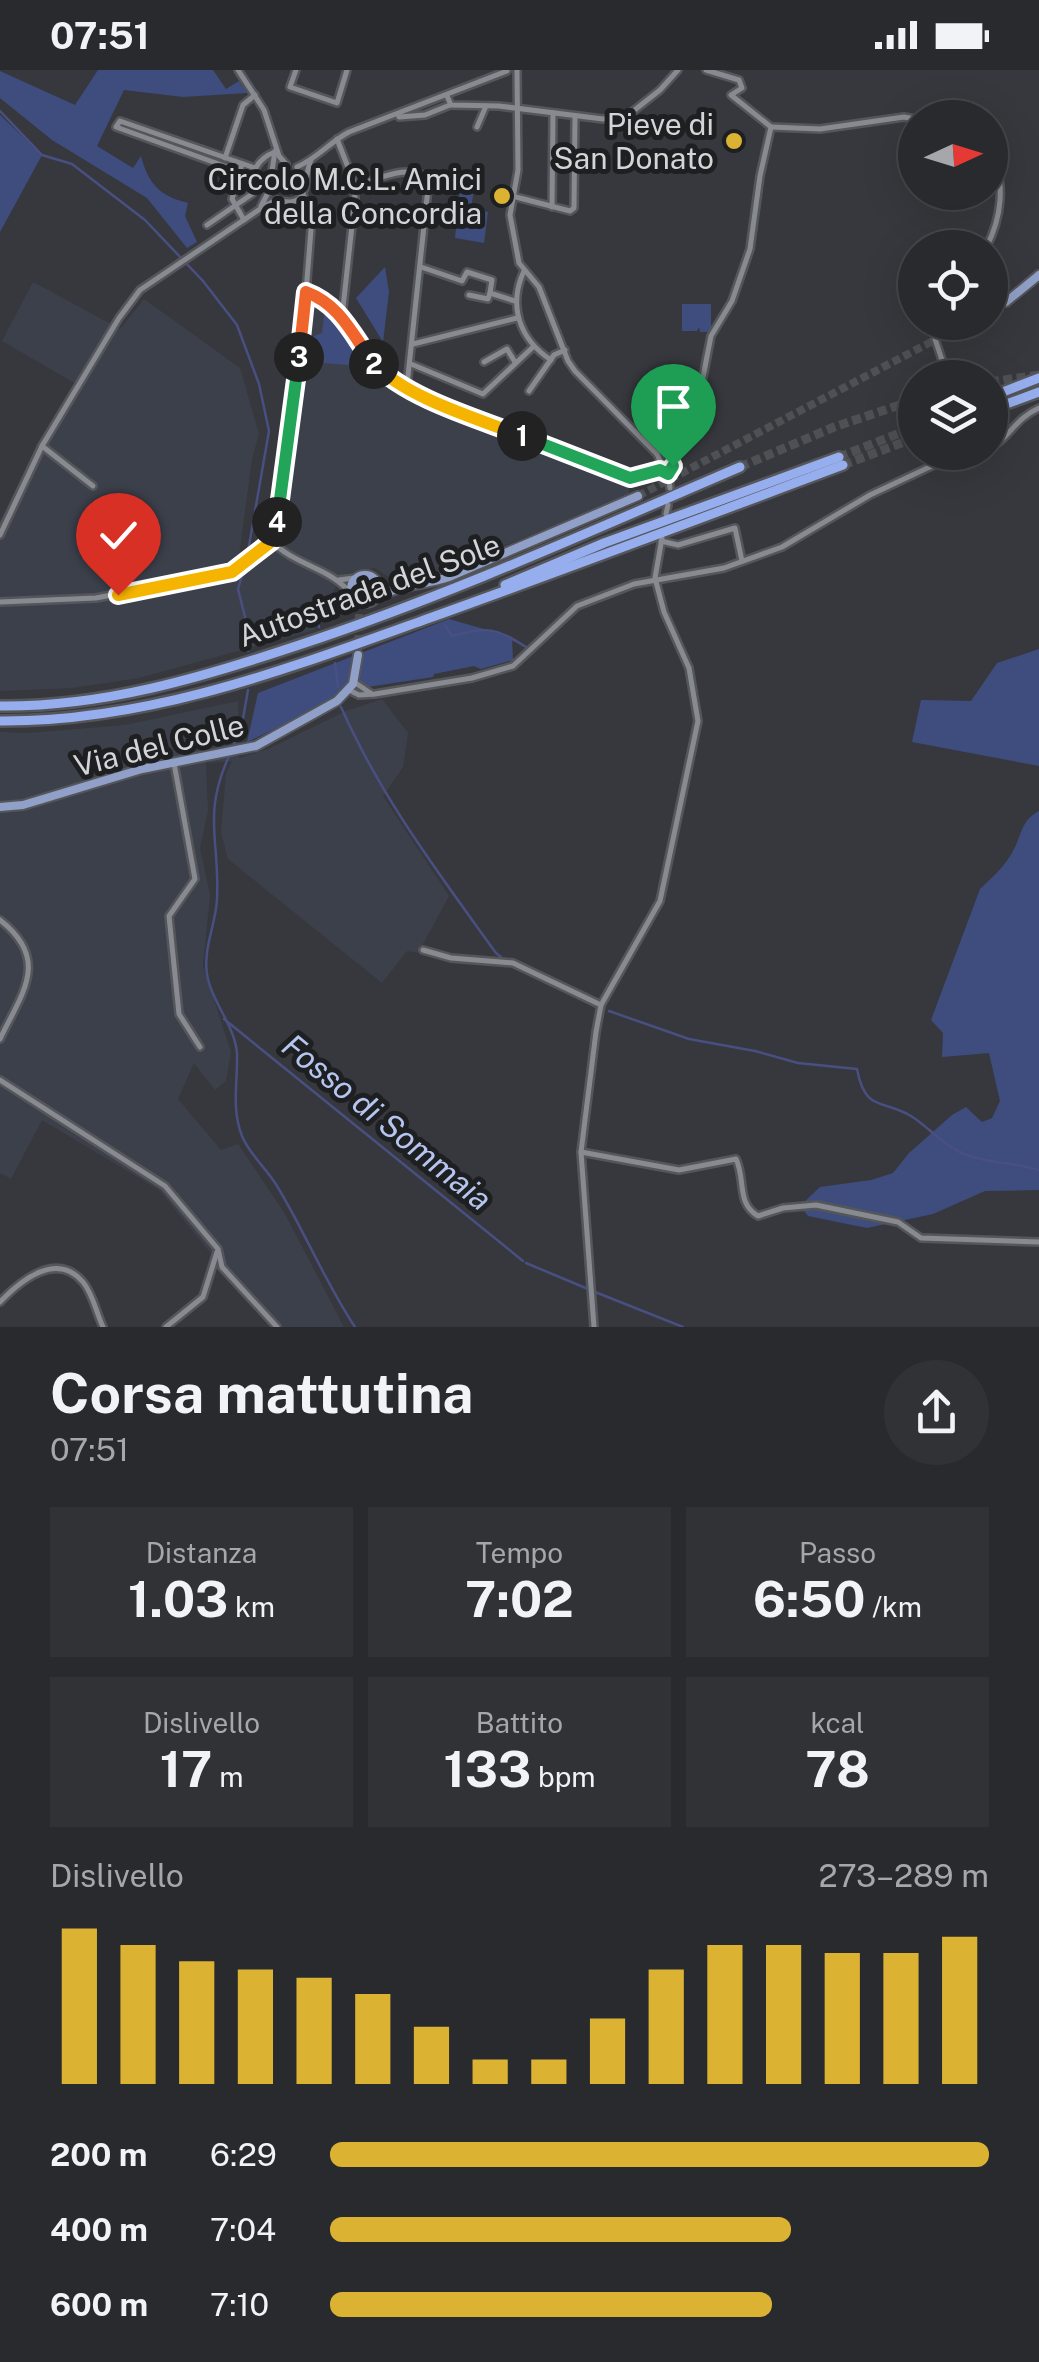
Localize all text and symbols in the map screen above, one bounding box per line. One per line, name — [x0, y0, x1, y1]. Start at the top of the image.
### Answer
text: 07:51 — [50, 13, 150, 58]
north arrow — [898, 100, 1008, 210]
map controls — [898, 100, 1008, 470]
place label: Pieve di San Donato — [554, 106, 714, 176]
marker: Pieve di San Donato — [723, 130, 745, 152]
place label: Circolo M.C.L. Amici della Concordia — [208, 161, 482, 231]
marker: Circolo M.C.L. Amici della Concordia — [491, 185, 513, 207]
button: locate — [898, 230, 1008, 340]
pin: 3 — [274, 332, 324, 382]
pin: 2 — [349, 339, 399, 389]
text: 3 — [290, 340, 308, 373]
text: 2 — [365, 347, 383, 380]
button: layers — [898, 360, 1008, 470]
pin — [631, 364, 716, 467]
icon: arrive — [646, 379, 701, 434]
pin: 1 — [497, 411, 547, 461]
text: 1 — [516, 419, 528, 452]
pin — [76, 493, 161, 596]
pin: 4 — [252, 497, 302, 547]
text: 4 — [268, 505, 286, 538]
icon: check — [91, 508, 146, 563]
street label: Autostrada del Sole — [233, 526, 505, 654]
street label: Via del Colle — [70, 706, 248, 784]
water label: Fosso di Sommaia — [275, 1026, 499, 1218]
button: share — [884, 1360, 989, 1465]
text: Corsa mattutina — [50, 1361, 474, 1425]
text: 07:51 — [50, 1431, 129, 1468]
text: Distanza — [146, 1536, 257, 1569]
text: Tempo — [476, 1536, 563, 1569]
text: Passo — [799, 1536, 876, 1569]
text: 1.03 — [128, 1569, 228, 1628]
text: 7:02 — [465, 1569, 574, 1628]
text: 6:50 — [753, 1569, 865, 1628]
text: km — [228, 1590, 275, 1623]
text: /km — [865, 1590, 922, 1623]
text: Dislivello — [143, 1706, 260, 1739]
text: Battito — [476, 1706, 563, 1739]
text: kcal — [810, 1706, 865, 1739]
text: 17 — [160, 1739, 212, 1798]
text: 133 — [443, 1739, 531, 1798]
text: 78 — [805, 1739, 870, 1798]
text: m — [212, 1760, 243, 1793]
text: bpm — [531, 1760, 596, 1793]
text: Dislivello — [50, 1857, 184, 1894]
text: 273–289 m — [818, 1857, 989, 1894]
text: 200 m — [50, 2136, 147, 2173]
text: 6:29 — [210, 2136, 277, 2173]
text: 400 m — [50, 2211, 148, 2248]
text: 7:04 — [210, 2211, 276, 2248]
text: 600 m — [50, 2286, 148, 2323]
text: 7:10 — [210, 2286, 269, 2323]

